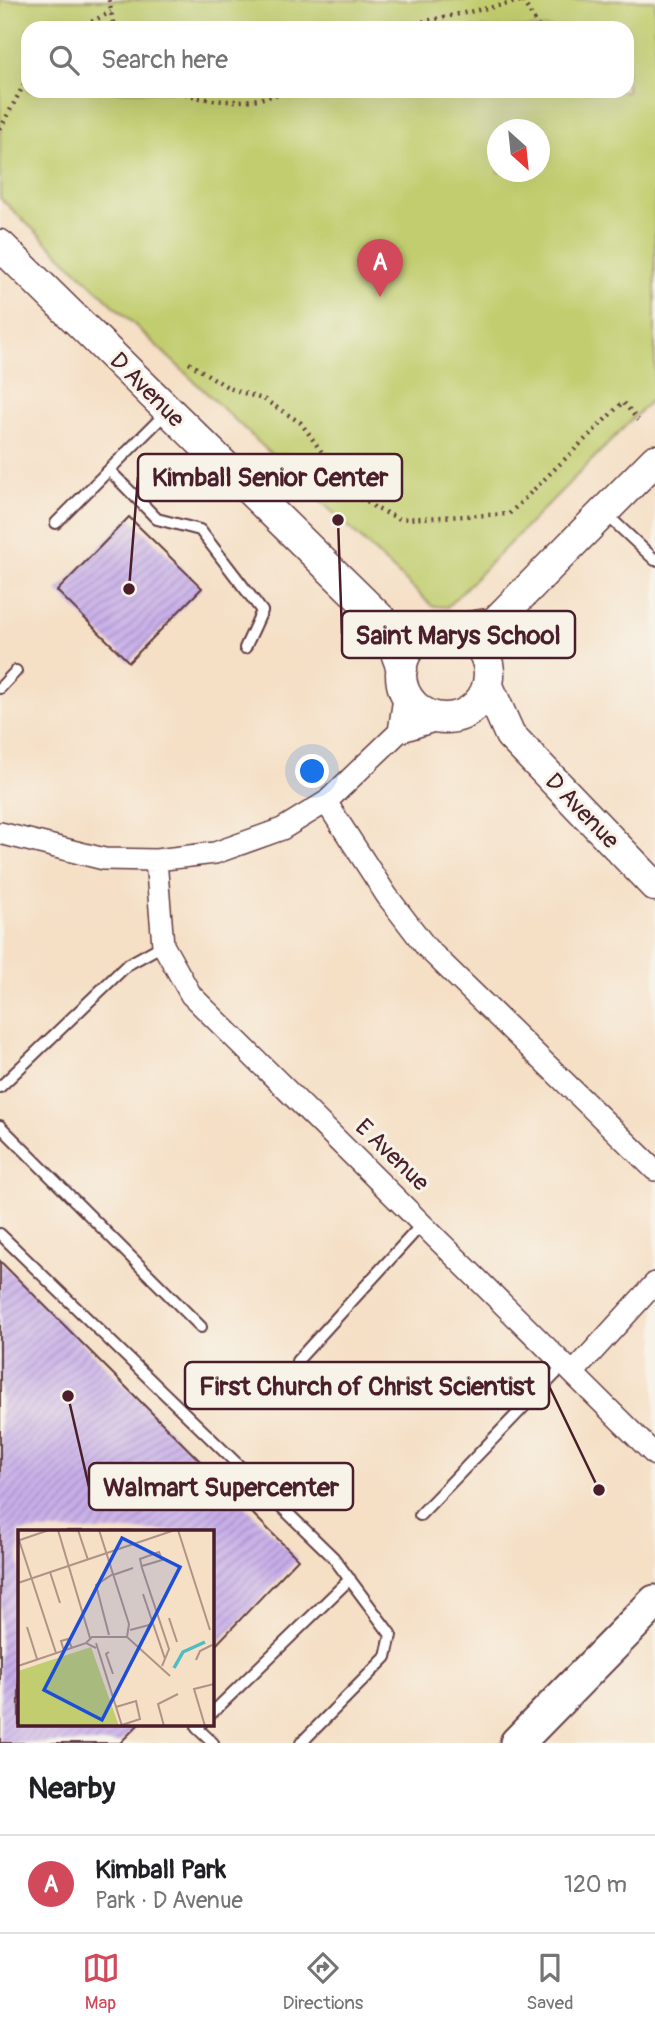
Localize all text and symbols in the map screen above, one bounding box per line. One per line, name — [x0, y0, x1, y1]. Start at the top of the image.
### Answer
search box — [21, 21, 634, 98]
icon: search — [45, 41, 83, 79]
text: Search here — [101, 44, 228, 76]
north arrow — [487, 119, 550, 182]
pin: A — [357, 239, 403, 297]
street label: D Avenue — [103, 346, 191, 434]
callout: Kimball Senior Center — [138, 454, 402, 501]
text: Kimball Senior Center — [152, 462, 389, 494]
callout: Saint Marys School — [342, 611, 575, 658]
text: Saint Marys School — [355, 620, 561, 652]
your location — [295, 754, 329, 788]
street label: D Avenue — [539, 767, 625, 855]
street label: E Avenue — [349, 1113, 435, 1197]
callout: First Church of Christ Scientist — [185, 1362, 549, 1409]
text: First Church of Christ Scientist — [199, 1371, 535, 1403]
callout: Walmart Supercenter — [89, 1463, 353, 1510]
text: Walmart Supercenter — [103, 1472, 340, 1504]
inset map — [18, 1530, 214, 1726]
text: Nearby — [28, 1770, 115, 1807]
text: Kimball Park — [95, 1854, 226, 1886]
text: A — [44, 1870, 58, 1899]
text: 120 m — [564, 1870, 627, 1899]
text: Park · D Avenue — [95, 1886, 243, 1915]
tab: Map — [82, 1949, 120, 2015]
tab: Directions — [283, 1949, 363, 2015]
tab: Saved — [526, 1949, 573, 2015]

